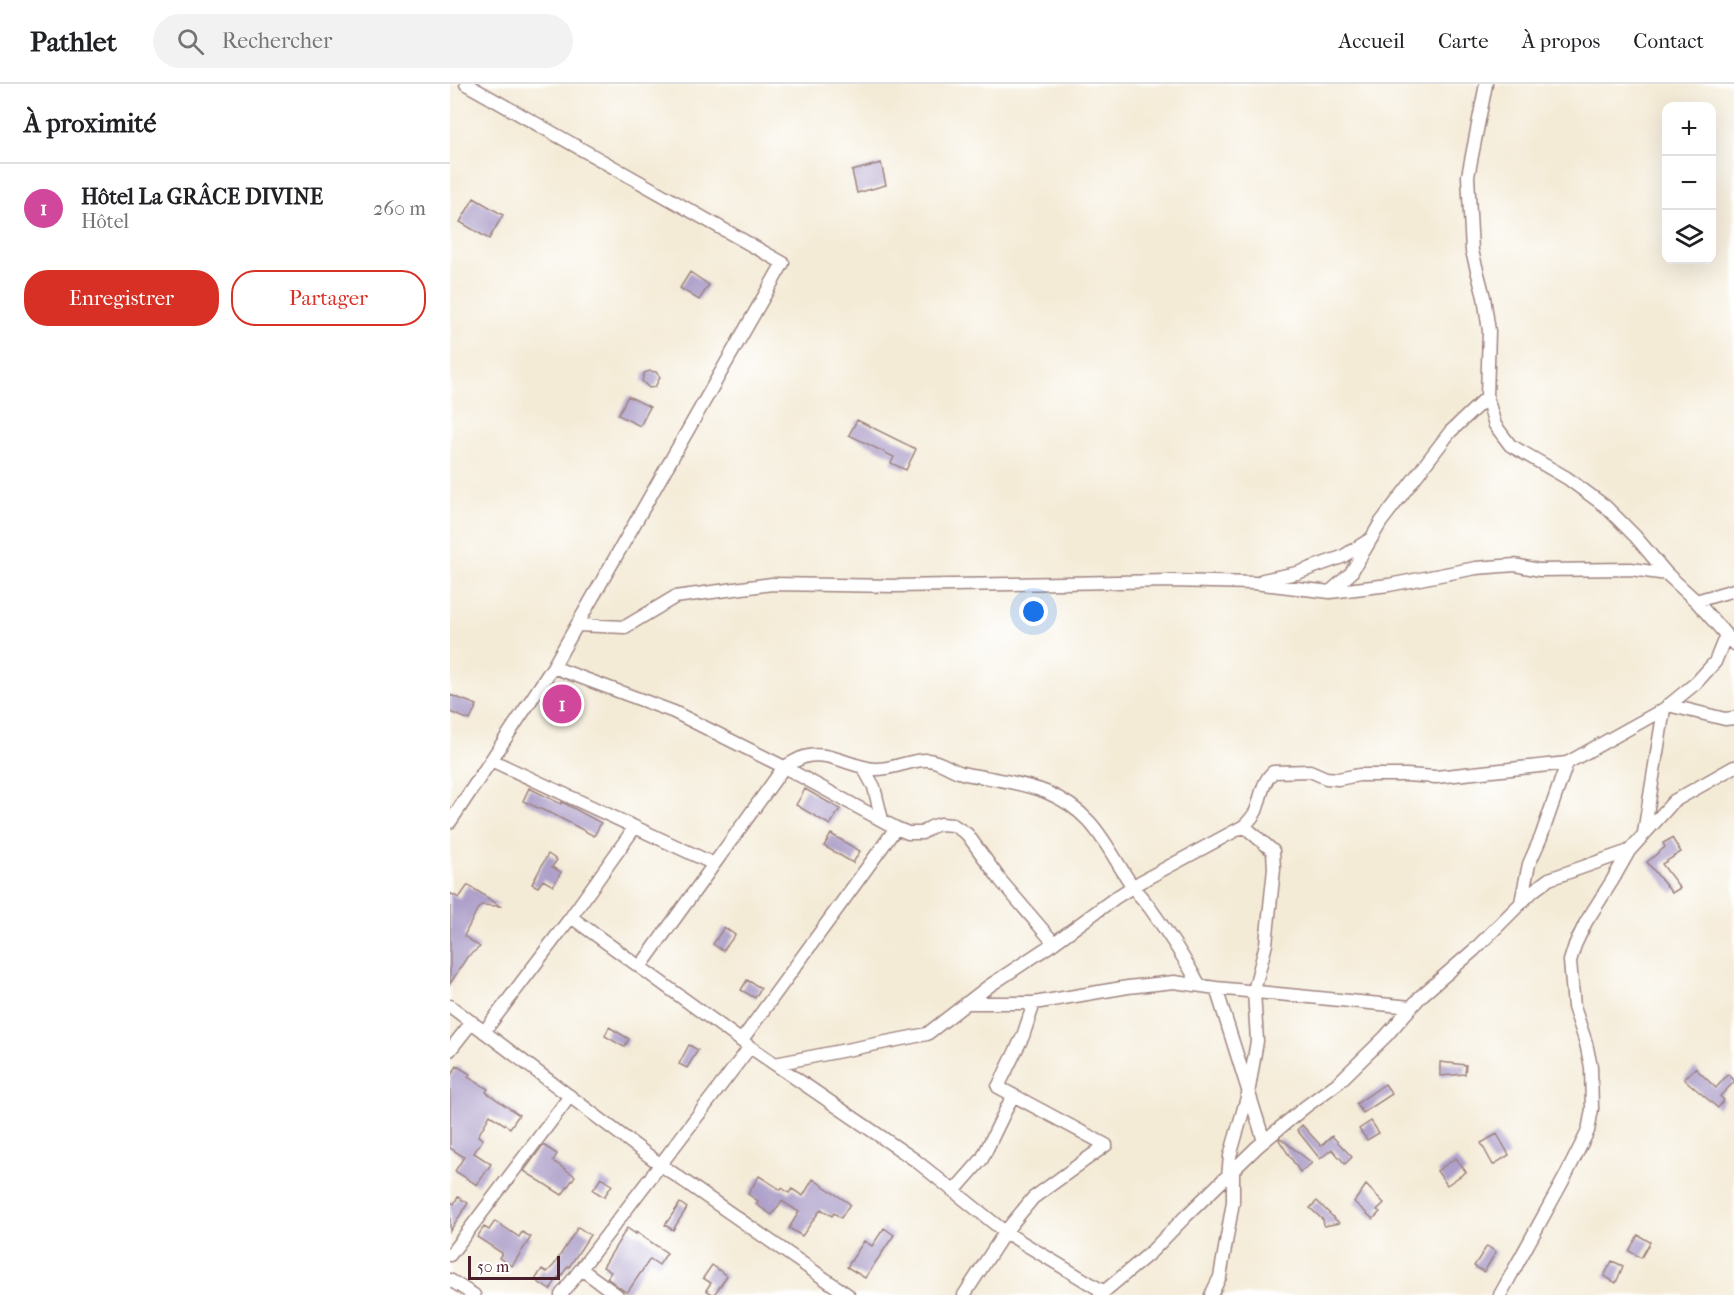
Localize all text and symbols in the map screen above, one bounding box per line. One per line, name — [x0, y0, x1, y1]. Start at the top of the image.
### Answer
search box — [153, 14, 573, 68]
text: Pathlet — [30, 25, 117, 58]
icon: search — [174, 25, 207, 58]
text: Rechercher — [222, 28, 332, 54]
text: Accueil — [1339, 29, 1405, 53]
text: Carte — [1438, 29, 1489, 53]
text: À propos — [1522, 29, 1600, 53]
text: Contact — [1633, 29, 1704, 53]
map controls — [1662, 102, 1716, 264]
button: + — [1662, 102, 1716, 156]
text: À proximité — [24, 108, 156, 139]
button: − — [1662, 156, 1716, 210]
text: Hôtel La GRÂCE DIVINE — [81, 184, 323, 210]
text: 1 — [40, 197, 47, 220]
text: 260 m — [373, 197, 426, 220]
text: Hôtel — [81, 210, 129, 233]
button: layers — [1662, 210, 1716, 264]
button: Enregistrer — [24, 270, 219, 326]
button: Partager — [231, 270, 426, 326]
your location — [1019, 597, 1048, 626]
pin: 1 — [542, 682, 582, 726]
scale bar — [468, 1253, 560, 1280]
text: 50 m — [477, 1257, 509, 1276]

